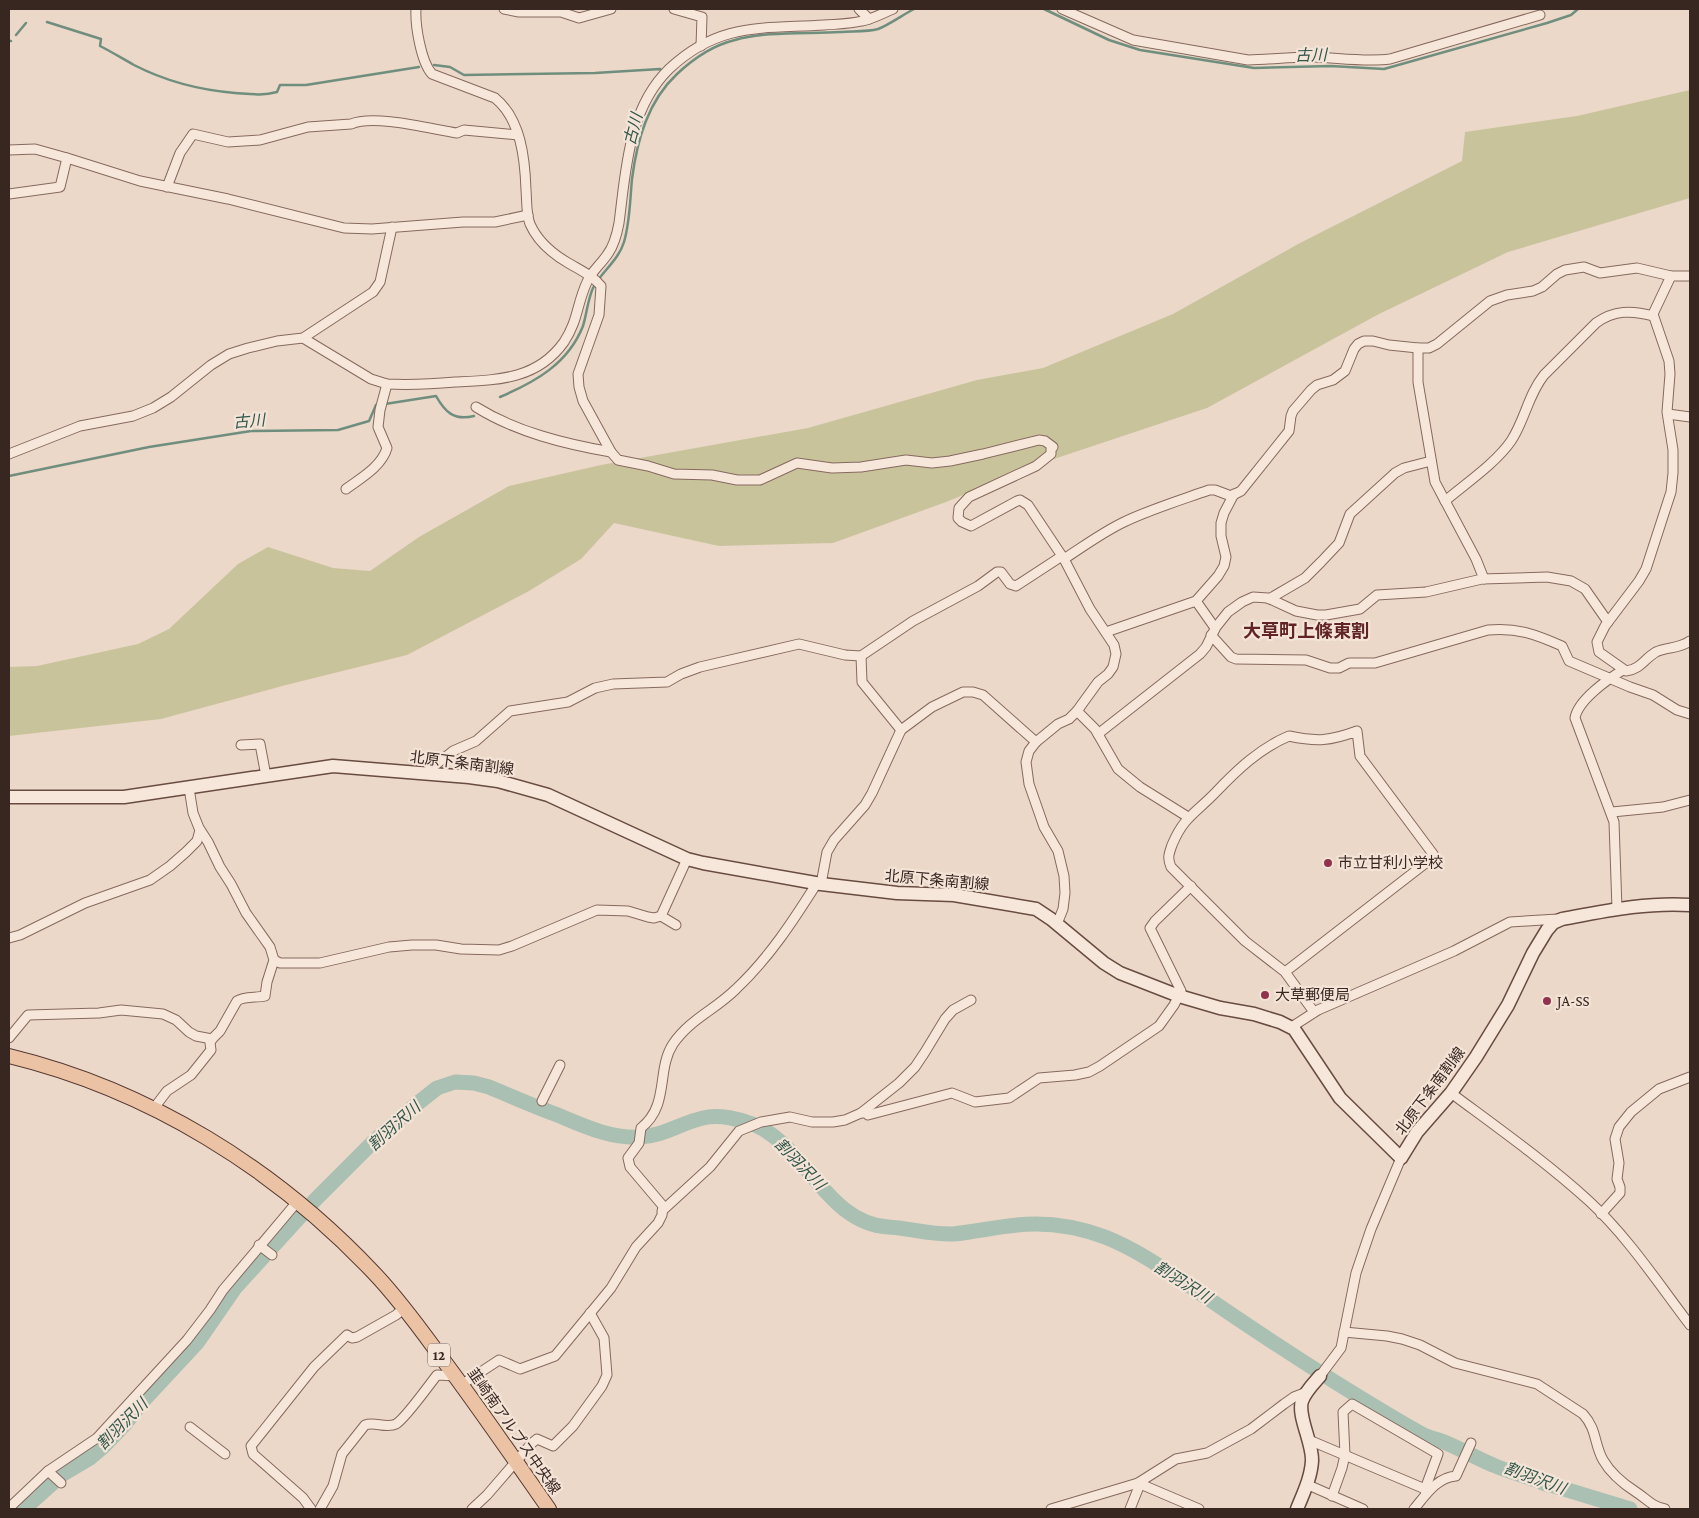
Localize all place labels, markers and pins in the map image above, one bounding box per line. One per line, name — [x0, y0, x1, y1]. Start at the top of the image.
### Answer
place label: 市立甘利小学校 — [1338, 855, 1443, 871]
marker: 市立甘利小学校 — [1322, 857, 1334, 869]
place label: 大草郵便局 — [1275, 987, 1350, 1003]
marker: 大草郵便局 — [1259, 989, 1271, 1001]
place label: JA-SS — [1555, 993, 1589, 1010]
marker: JA-SS — [1541, 995, 1553, 1007]

